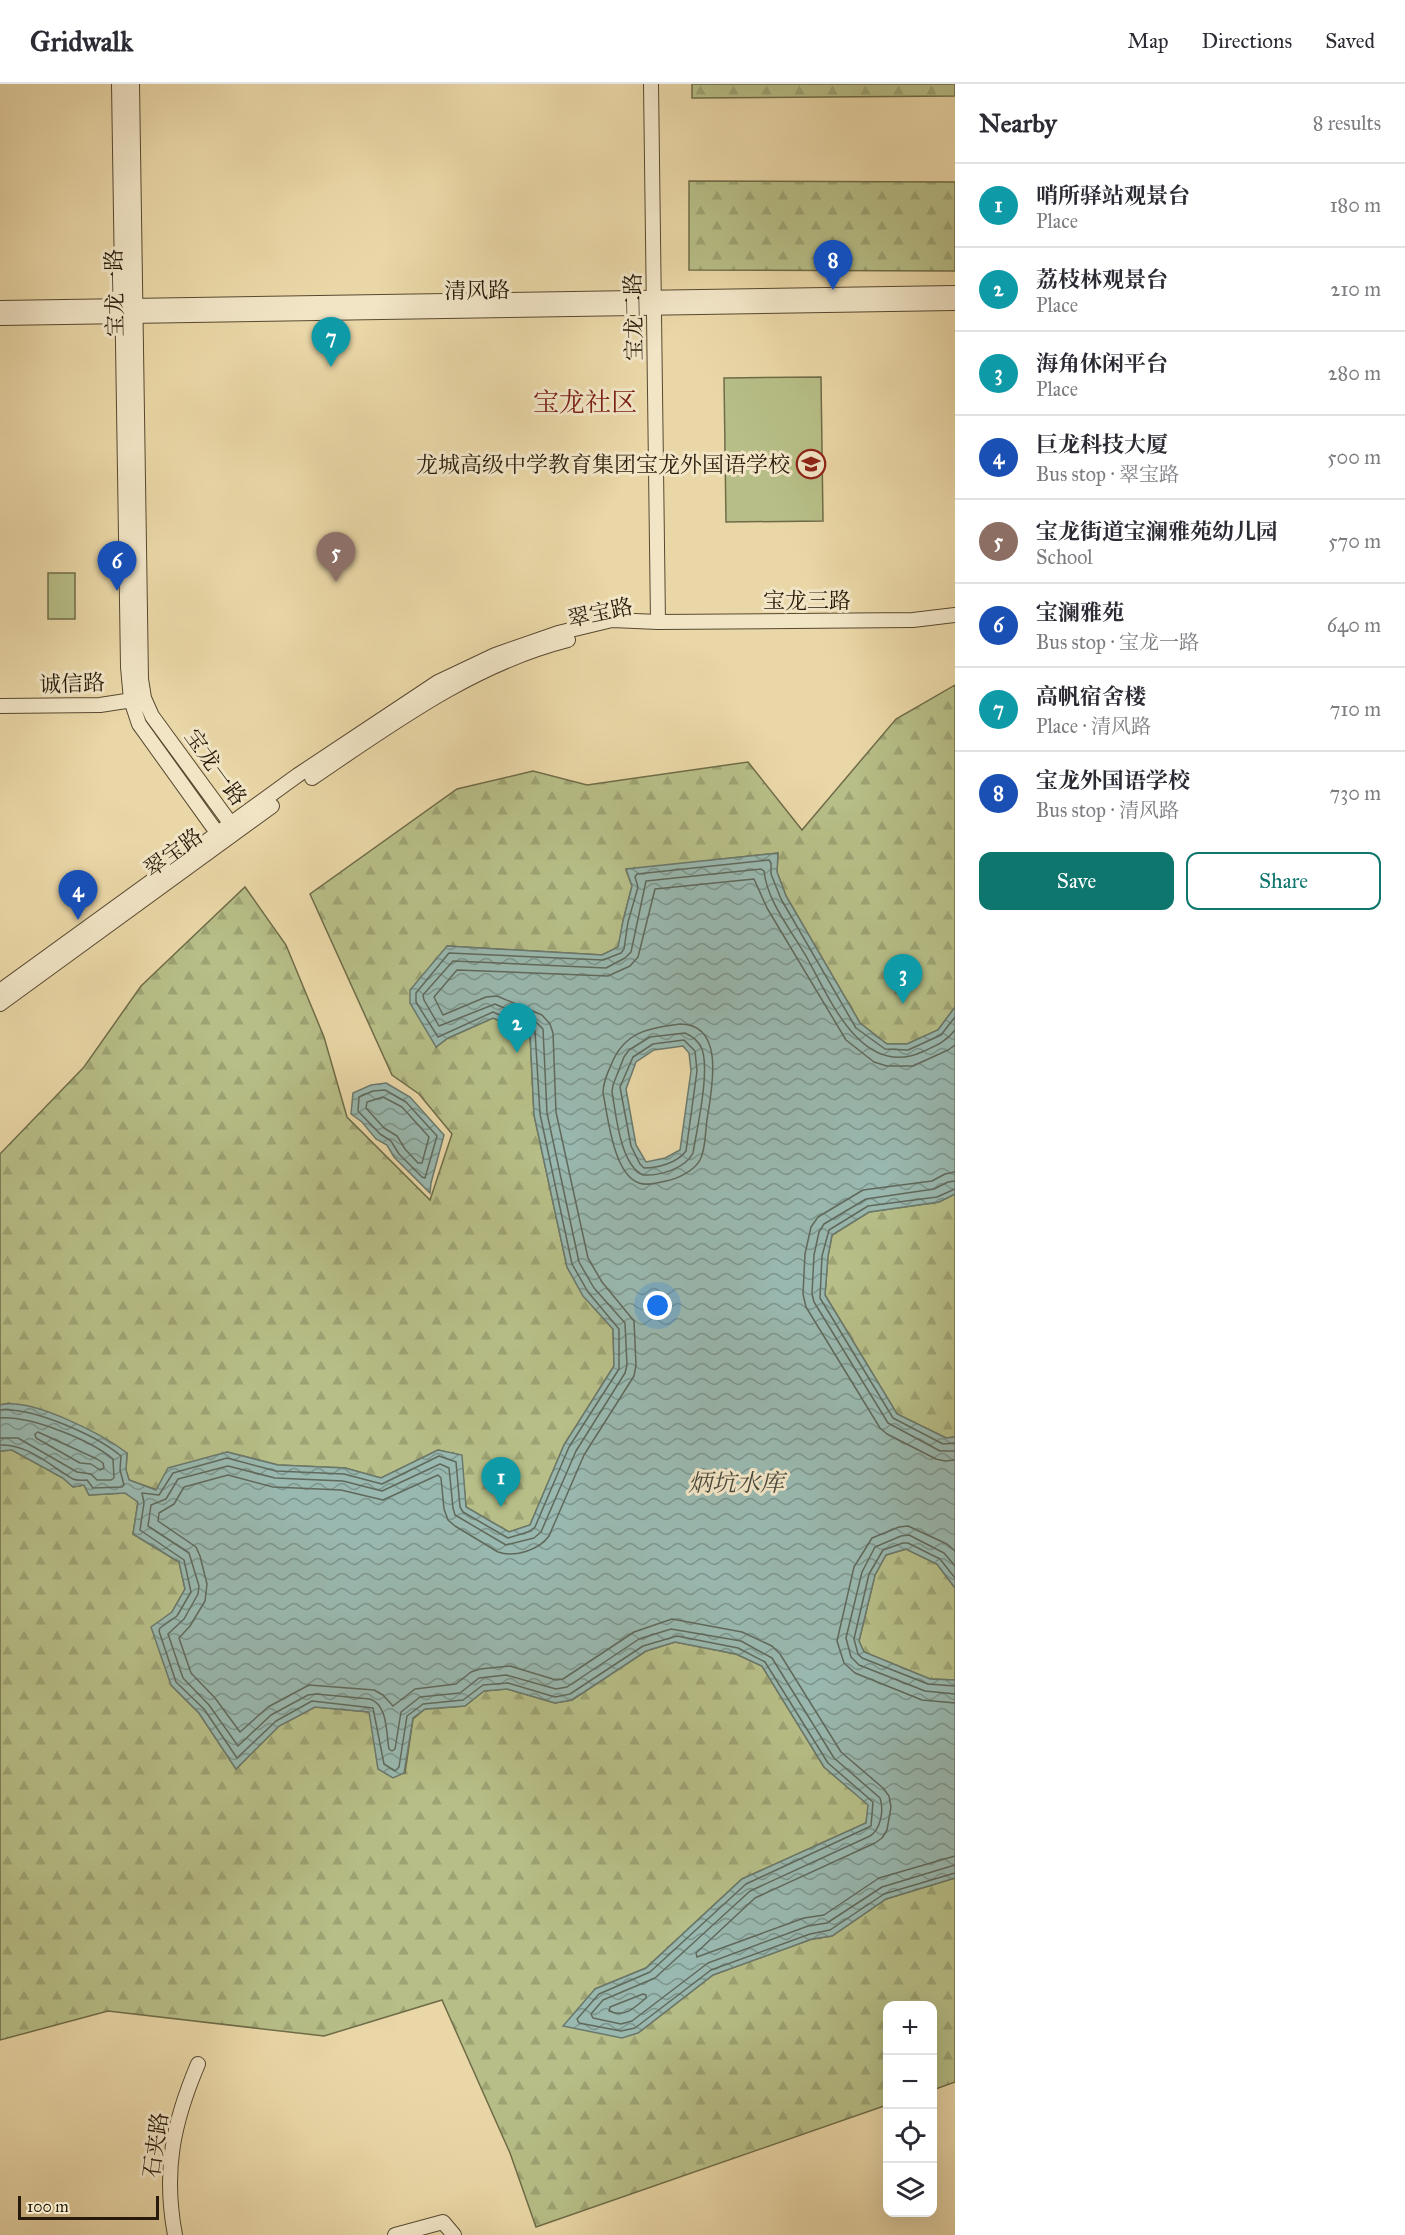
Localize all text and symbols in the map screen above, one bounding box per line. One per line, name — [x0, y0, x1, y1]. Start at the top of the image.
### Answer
text: Gridwalk — [30, 24, 133, 59]
text: Map — [1128, 28, 1169, 54]
text: Directions — [1202, 28, 1292, 54]
text: Saved — [1325, 28, 1375, 54]
text: Nearby — [979, 107, 1057, 139]
text: 8 results — [1313, 111, 1381, 135]
text: 哨所驿站观景台 — [1036, 182, 1190, 209]
text: 1 — [995, 193, 1002, 217]
text: 180 m — [1330, 193, 1381, 217]
text: Place — [1036, 209, 1078, 233]
pin: 8 — [814, 240, 852, 290]
street label: 宝龙一路 — [100, 249, 129, 337]
text: 荔枝林观景台 — [1036, 266, 1168, 293]
street label: 宝龙二路 — [619, 273, 648, 361]
street label: 清风路 — [444, 276, 510, 305]
text: 2 — [994, 277, 1003, 301]
text: 210 m — [1331, 277, 1381, 301]
text: Place — [1036, 293, 1078, 317]
pin: 7 — [312, 318, 350, 367]
text: 海角休闲平台 — [1036, 350, 1168, 377]
text: 3 — [995, 361, 1003, 385]
text: 280 m — [1328, 361, 1381, 385]
text: Place — [1036, 377, 1078, 401]
district label: 宝龙社区 — [533, 386, 637, 418]
text: 巨龙科技大厦 — [1036, 431, 1168, 458]
text: 4 — [993, 445, 1004, 469]
text: 500 m — [1327, 445, 1381, 469]
school or university icon: 龙城高级中学教育集团宝龙外国语学校 — [795, 448, 827, 480]
place label: 龙城高级中学教育集团宝龙外国语学校 — [416, 451, 790, 478]
text: Bus stop · 翠宝路 — [1036, 462, 1179, 486]
text: 宝龙街道宝澜雅苑幼儿园 — [1036, 518, 1278, 545]
text: 5 — [994, 529, 1003, 553]
text: 570 m — [1328, 529, 1381, 553]
pin: 5 — [316, 532, 356, 582]
pin: 6 — [98, 542, 136, 591]
text: School — [1036, 545, 1093, 569]
street label: 宝龙三路 — [763, 587, 851, 614]
street label: 翠宝路 — [565, 592, 635, 633]
text: 宝澜雅苑 — [1036, 599, 1124, 626]
text: 6 — [993, 613, 1004, 637]
text: 640 m — [1327, 613, 1381, 637]
text: Bus stop · 宝龙一路 — [1036, 630, 1199, 654]
street label: 诚信路 — [39, 669, 105, 698]
text: 高帆宿舍楼 — [1036, 683, 1146, 710]
text: 7 — [993, 697, 1004, 721]
text: 710 m — [1330, 697, 1381, 721]
text: Place · 清风路 — [1036, 714, 1151, 738]
street label: 宝龙一路 — [179, 724, 252, 811]
text: 宝龙外国语学校 — [1036, 767, 1190, 794]
text: 8 — [993, 781, 1004, 805]
text: 730 m — [1330, 781, 1381, 805]
text: Bus stop · 清风路 — [1036, 798, 1179, 822]
street label: 翠宝路 — [139, 822, 208, 883]
button: Save — [979, 852, 1174, 910]
button: Share — [1186, 852, 1381, 910]
pin: 4 — [58, 870, 98, 920]
pin: 3 — [884, 954, 922, 1004]
pin: 2 — [498, 1004, 536, 1053]
your location — [643, 1291, 672, 1320]
pin: 1 — [482, 1458, 520, 1507]
water label: 炳坑水库 — [688, 1468, 788, 1498]
map controls — [883, 2001, 937, 2217]
button: + — [883, 2001, 937, 2055]
button: − — [883, 2055, 937, 2109]
button: locate — [883, 2109, 937, 2163]
street label: 石夹路 — [138, 2111, 173, 2180]
button: layers — [883, 2163, 937, 2217]
scale bar — [18, 2193, 159, 2220]
text: 100 m — [27, 2197, 69, 2216]

